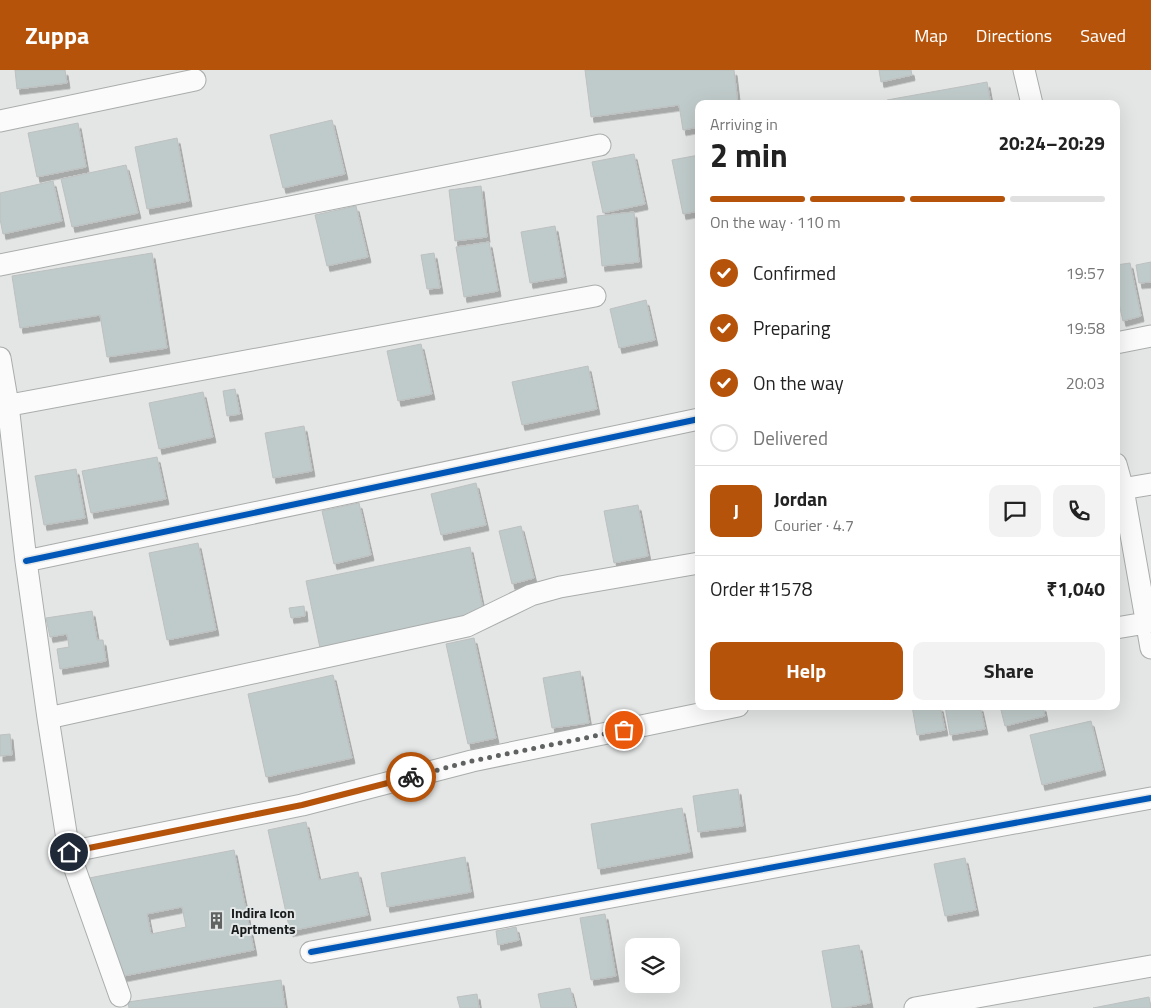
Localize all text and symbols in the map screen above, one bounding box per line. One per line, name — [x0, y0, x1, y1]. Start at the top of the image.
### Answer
text: Zuppa — [25, 17, 89, 53]
text: Map — [914, 22, 948, 49]
text: Directions — [976, 22, 1052, 49]
text: Saved — [1080, 22, 1126, 49]
text: Arriving in — [710, 112, 778, 136]
text: 20:24–20:29 — [998, 128, 1105, 157]
text: 2 min — [710, 131, 788, 179]
text: On the way · 110 m — [710, 210, 841, 234]
text: Confirmed — [753, 258, 836, 287]
icon: check — [710, 259, 738, 287]
text: 19:57 — [1066, 261, 1105, 285]
text: Preparing — [753, 313, 830, 342]
icon: check — [710, 314, 738, 342]
text: 19:58 — [1066, 316, 1105, 340]
text: On the way — [753, 368, 844, 397]
icon: check — [710, 369, 738, 397]
text: 20:03 — [1066, 371, 1105, 395]
text: Delivered — [753, 423, 828, 452]
text: Jordan — [774, 484, 827, 513]
button: chat — [989, 485, 1041, 537]
button: phone — [1053, 485, 1105, 537]
text: J — [733, 496, 739, 525]
text: Courier · 4.7 — [774, 513, 854, 537]
text: Order #1578 — [710, 574, 812, 603]
text: ₹1,040 — [1047, 574, 1105, 603]
button: Help — [710, 642, 903, 700]
button: Share — [913, 642, 1105, 700]
pin — [603, 709, 645, 751]
icon: bag — [610, 716, 638, 744]
courier — [386, 752, 436, 802]
icon: bike — [397, 763, 425, 791]
pin — [48, 831, 90, 873]
icon: home — [55, 838, 83, 866]
place label: Indira Icon Aprtments — [231, 902, 296, 939]
building icon: Indira Icon Aprtments — [207, 911, 227, 931]
map controls — [625, 938, 680, 993]
button: layers — [625, 938, 680, 993]

